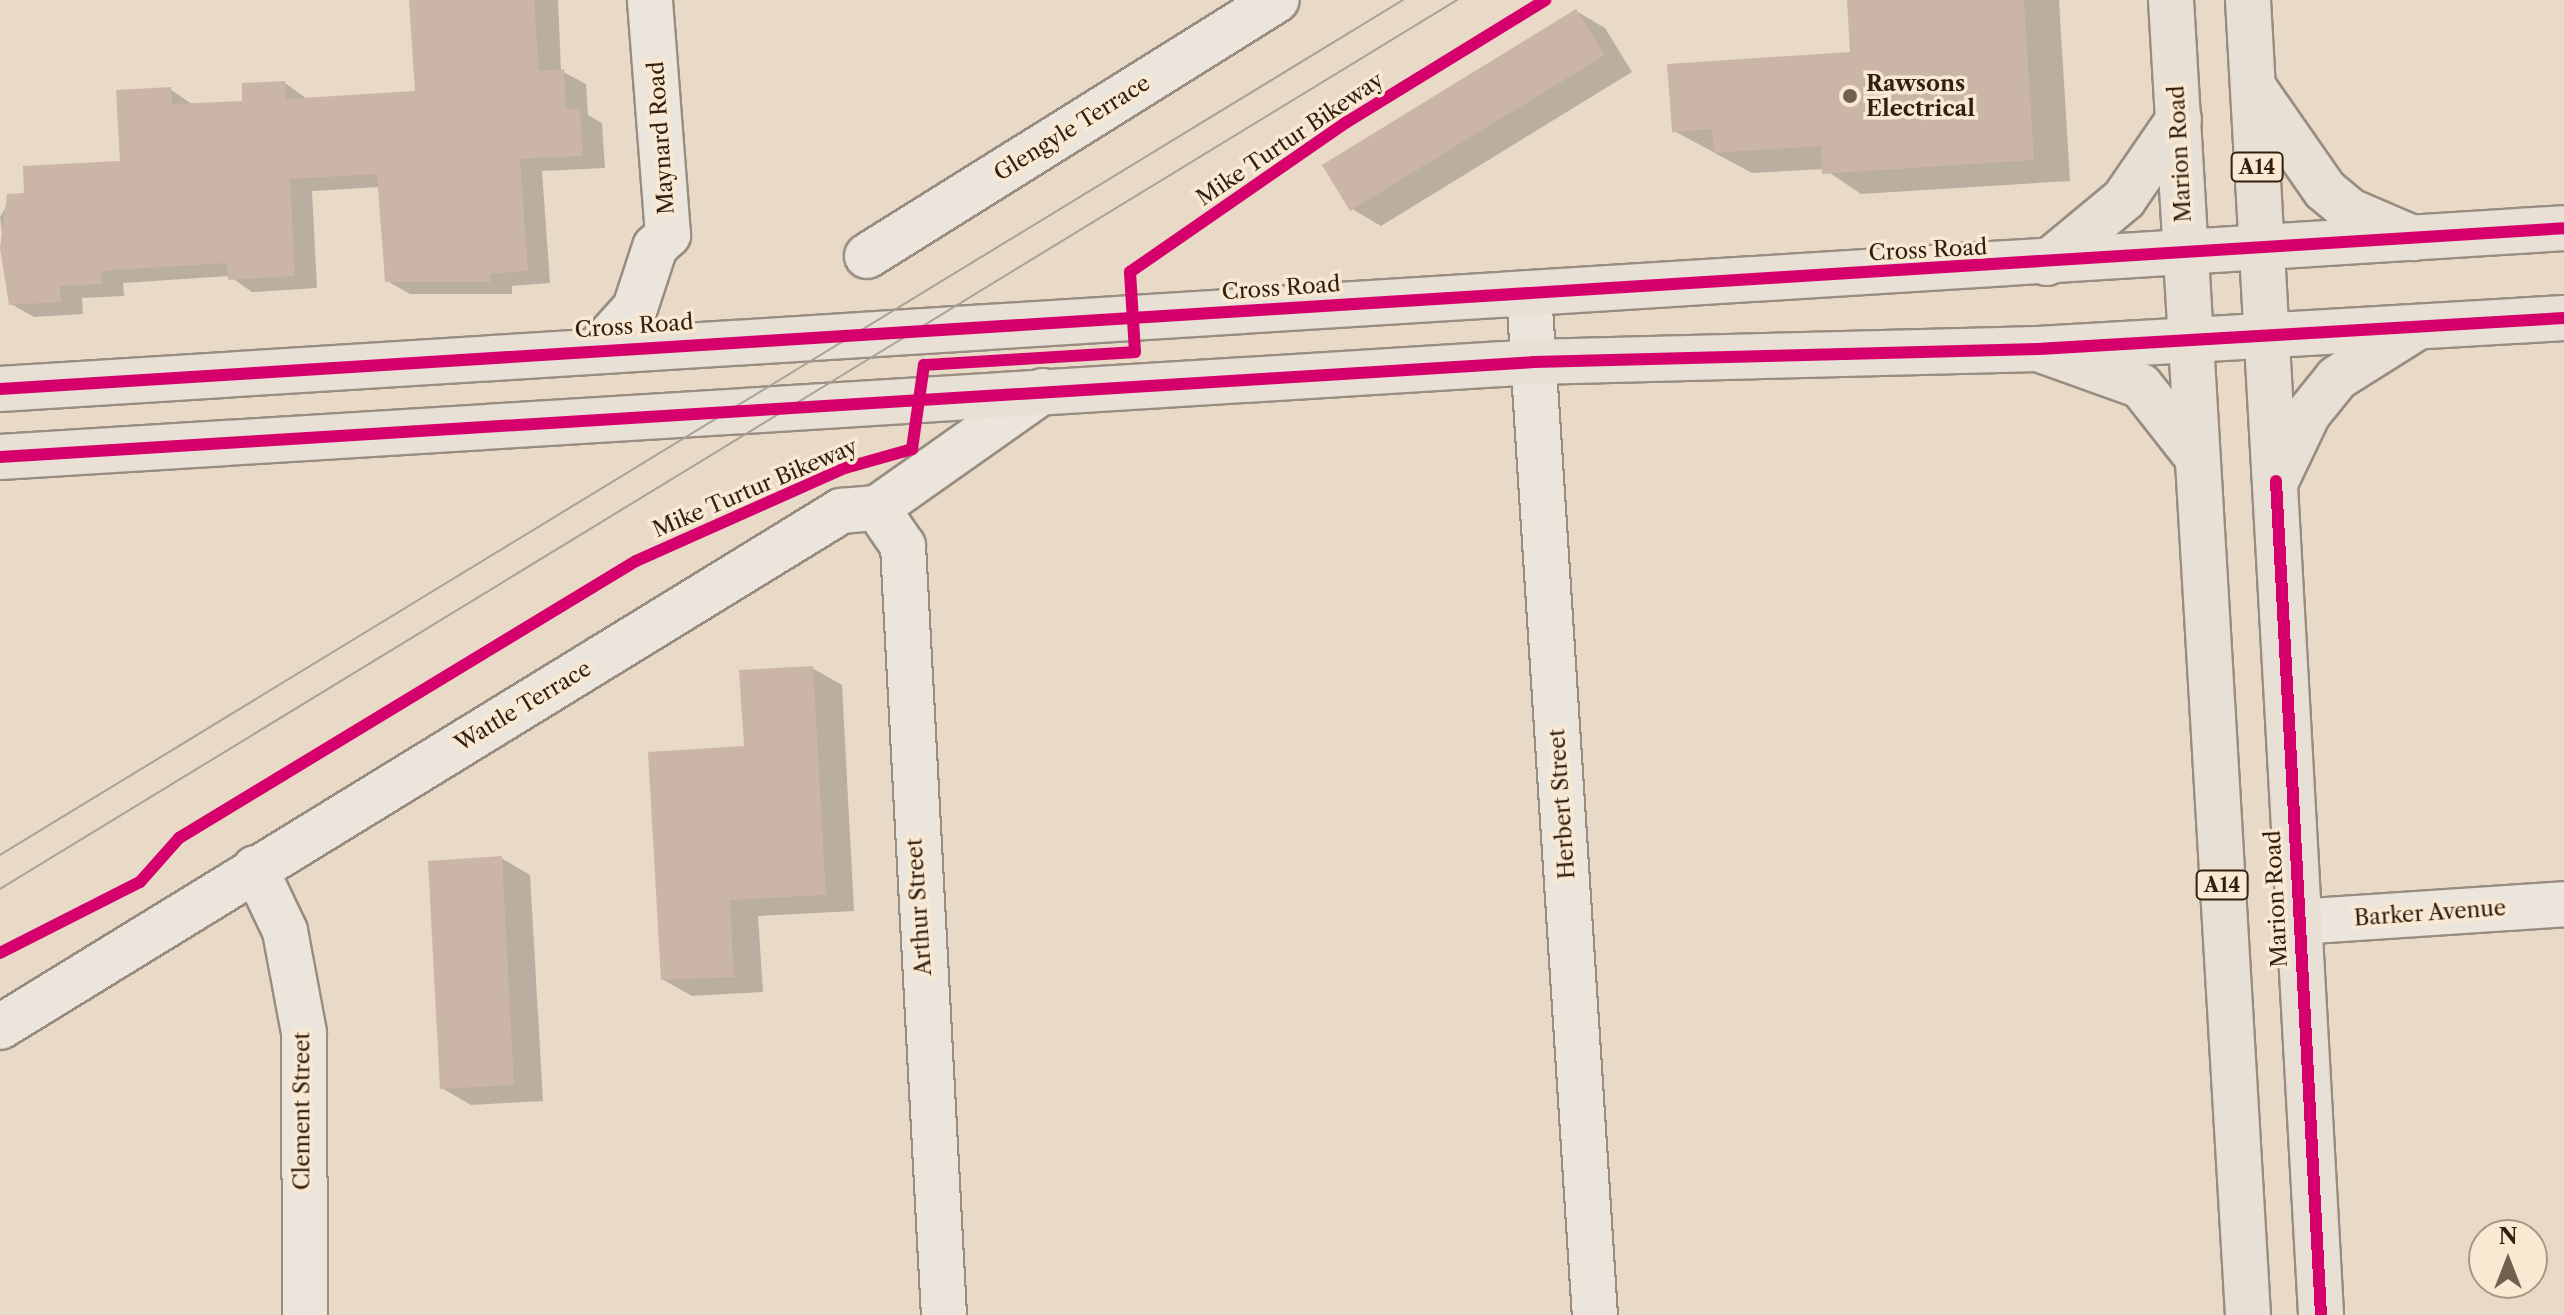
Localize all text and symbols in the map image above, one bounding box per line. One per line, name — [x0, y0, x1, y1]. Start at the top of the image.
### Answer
street label: Maynard Road — [642, 61, 680, 215]
street label: Mike Turtur Bikeway — [1191, 66, 1389, 212]
street label: Glengyle Terrace — [989, 69, 1155, 187]
place label: Rawsons Electrical — [1866, 70, 1975, 122]
street label: Marion Road — [2163, 85, 2197, 223]
marker: Rawsons Electrical — [1841, 87, 1859, 105]
road number: A14 — [2229, 151, 2285, 183]
street label: Cross Road — [1868, 234, 1988, 266]
street label: Cross Road — [1221, 271, 1341, 305]
street label: Cross Road — [574, 309, 694, 343]
street label: Mike Turtur Bikeway — [648, 433, 862, 543]
street label: Wattle Terrace — [450, 655, 596, 757]
street label: Herbert Street — [1544, 728, 1580, 880]
street label: Marion Road — [2259, 830, 2293, 968]
street label: Arthur Street — [901, 837, 937, 977]
road number: A14 — [2194, 869, 2250, 901]
street label: Barker Avenue — [2352, 894, 2508, 932]
street label: Clement Street — [289, 1032, 315, 1190]
north arrow — [2468, 1219, 2548, 1299]
text: N — [2498, 1223, 2518, 1250]

